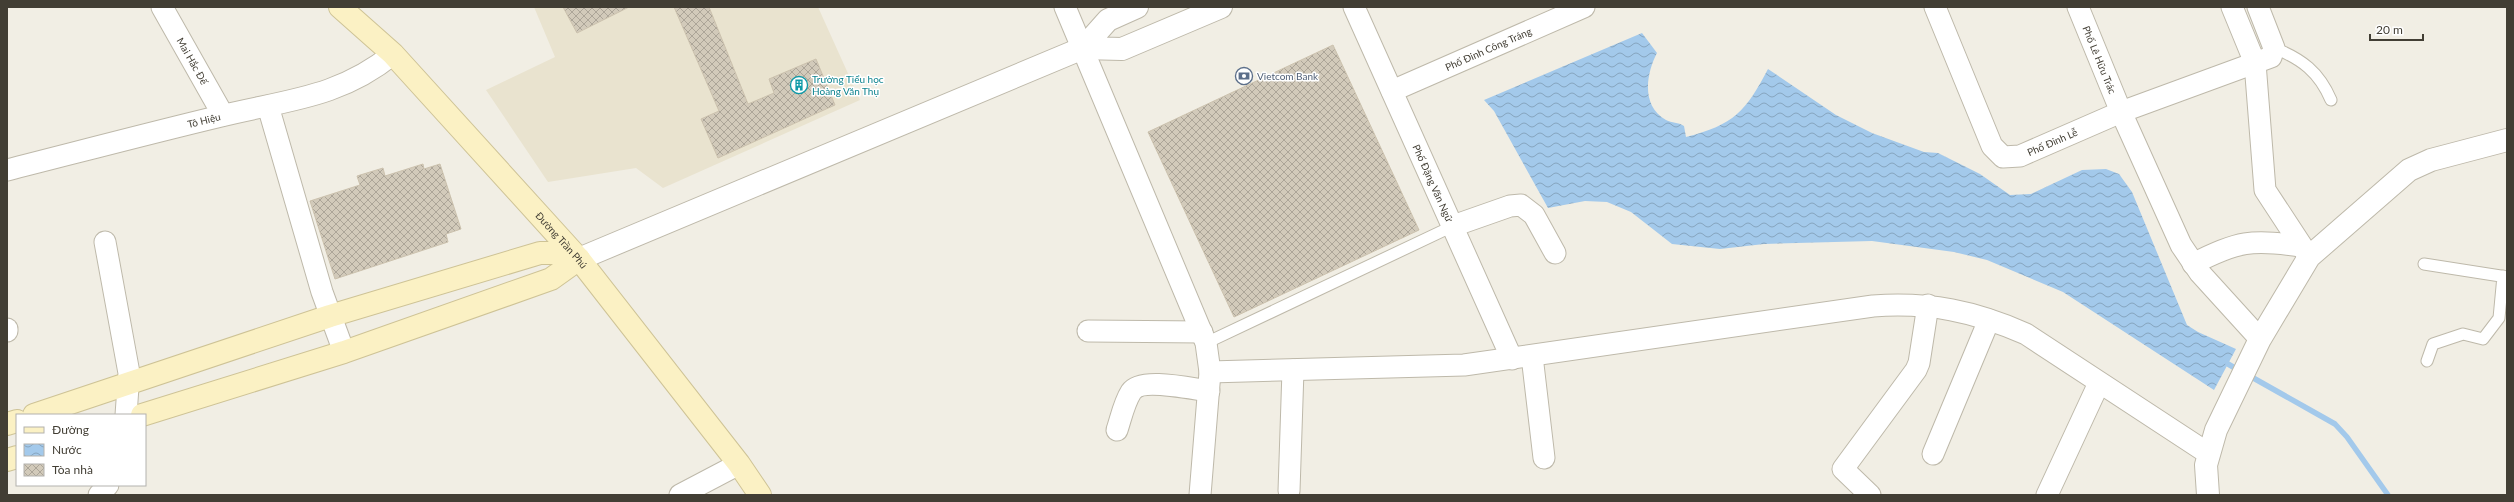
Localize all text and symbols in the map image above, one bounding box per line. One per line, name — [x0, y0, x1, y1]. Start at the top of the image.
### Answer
scale bar — [2370, 16, 2423, 42]
text: 20 m — [2376, 22, 2403, 37]
street label: Phố Lê Hữu Trác — [2080, 24, 2119, 96]
street label: Phố Đinh Công Tráng — [1443, 25, 1533, 73]
street label: Mai Hắc Đế — [175, 35, 211, 87]
bank icon: Vietcom Bank — [1234, 66, 1254, 86]
place label: Vietcom Bank — [1257, 70, 1319, 82]
place label: Trường Tiểu học Hoàng Văn Thụ — [812, 73, 884, 97]
building icon: Trường Tiểu học Hoàng Văn Thụ — [789, 75, 809, 95]
street label: Tô Hiệu — [186, 110, 222, 130]
street label: Phố Đinh Lễ — [2025, 126, 2079, 158]
street label: Phố Đặng Văn Ngữ — [1410, 142, 1456, 224]
street label: Đường Trần Phú — [533, 209, 590, 271]
legend — [16, 414, 146, 486]
text: Đường — [52, 422, 89, 437]
text: Nước — [52, 442, 82, 457]
text: Tòa nhà — [52, 462, 93, 477]

